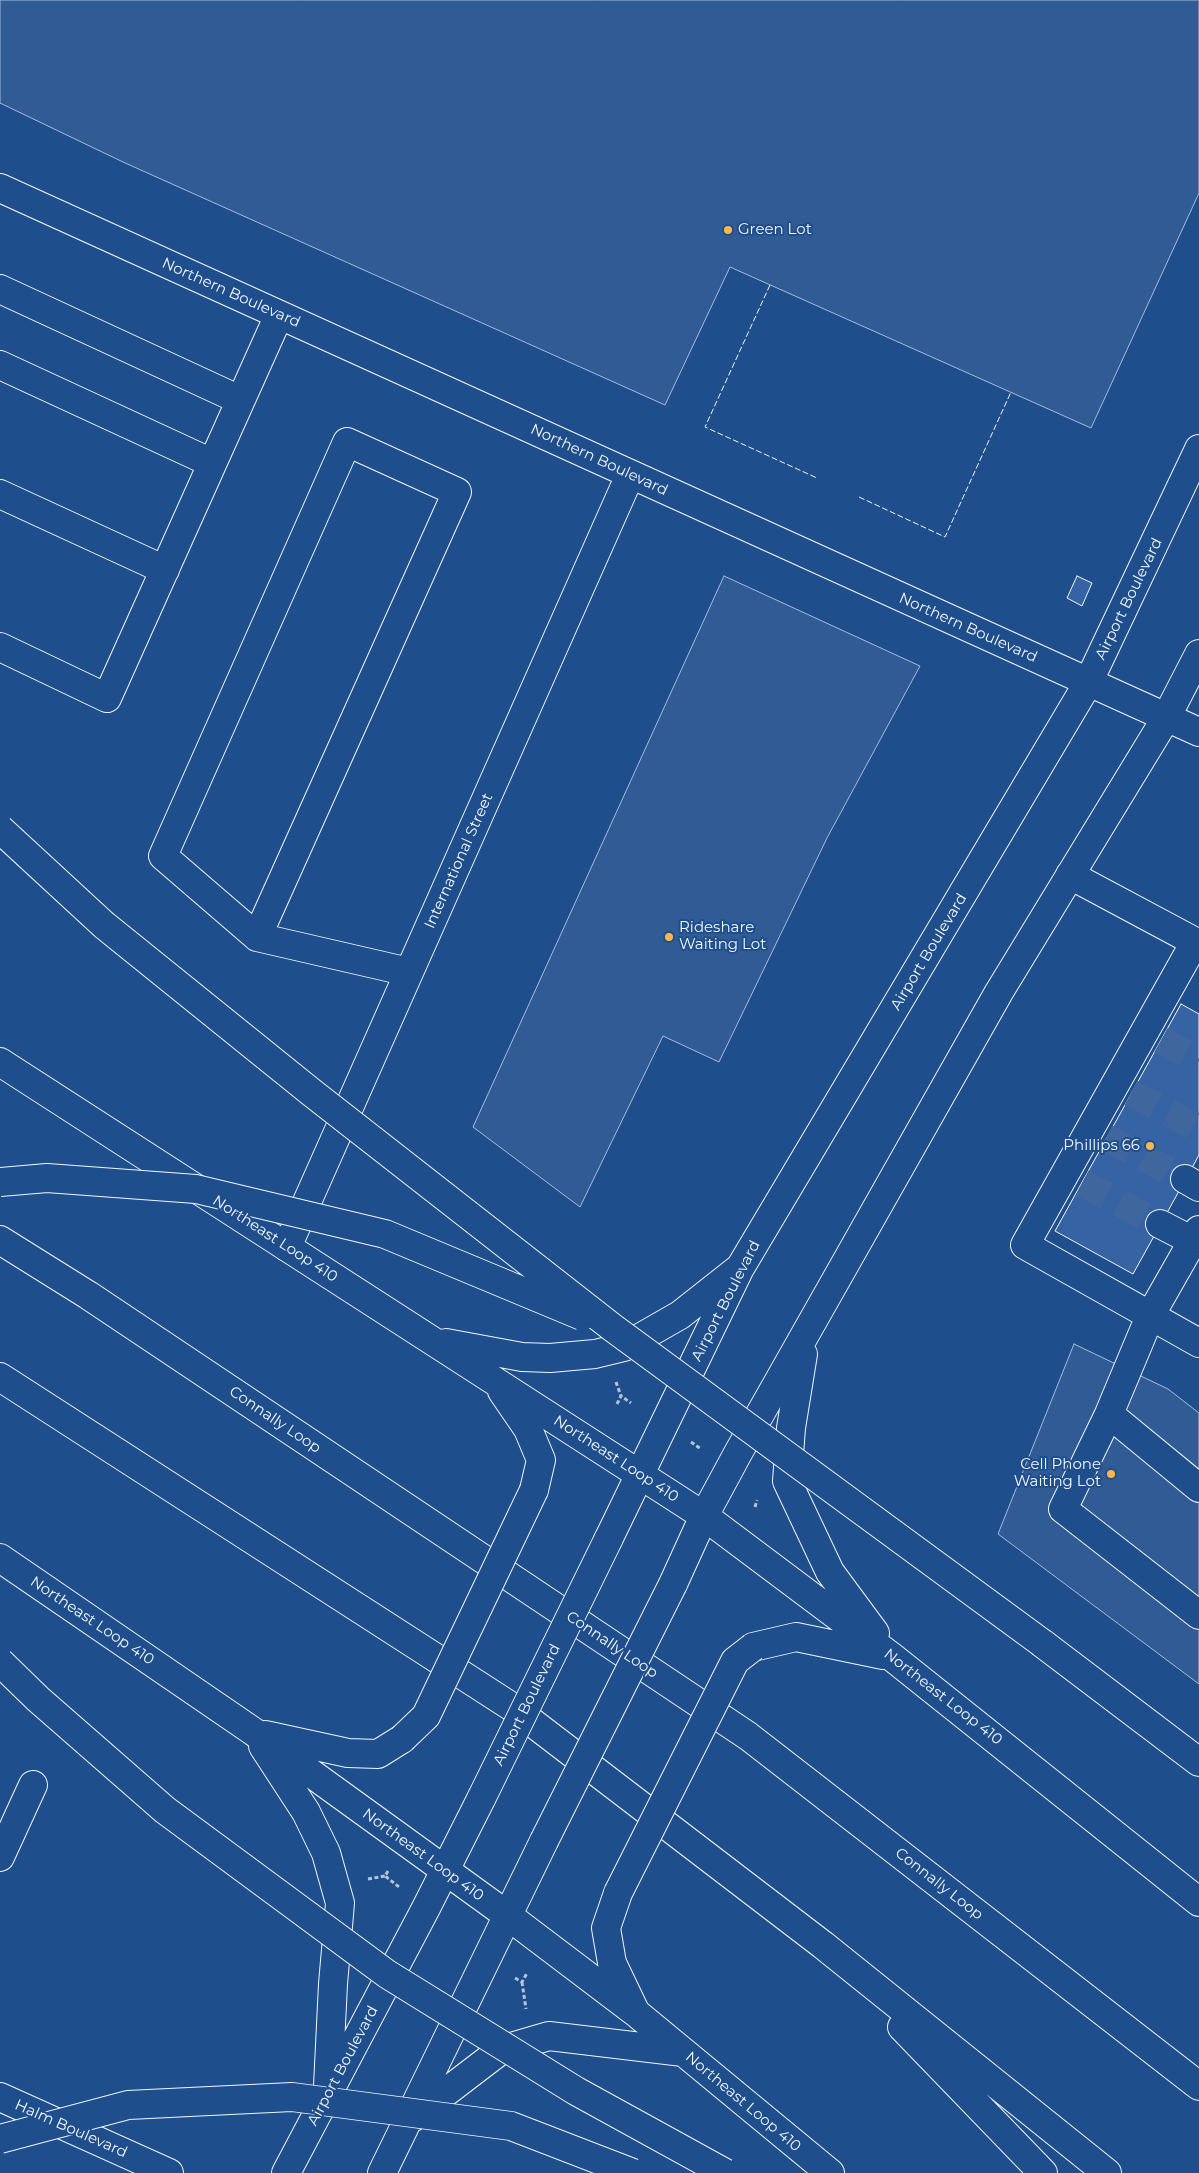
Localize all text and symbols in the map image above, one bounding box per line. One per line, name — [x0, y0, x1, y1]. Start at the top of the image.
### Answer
place label: Green Lot — [738, 221, 812, 239]
marker: Green Lot — [722, 224, 734, 236]
street label: Northern Boulevard — [159, 254, 303, 332]
street label: Northern Boulevard — [527, 420, 671, 500]
street label: Airport Boulevard — [1092, 535, 1166, 663]
street label: Northern Boulevard — [896, 589, 1040, 667]
street label: International Street — [421, 791, 497, 931]
street label: Airport Boulevard — [887, 890, 971, 1014]
place label: Rideshare Waiting Lot — [679, 919, 766, 954]
marker: Rideshare Waiting Lot — [663, 931, 675, 943]
place label: Phillips 66 — [1063, 1137, 1140, 1155]
marker: Phillips 66 — [1144, 1140, 1156, 1152]
street label: Northeast Loop 410 — [209, 1192, 341, 1286]
street label: Airport Boulevard — [688, 1238, 764, 1364]
street label: Connally Loop — [226, 1383, 324, 1457]
street label: Northeast Loop 410 — [550, 1412, 682, 1506]
place label: Cell Phone Waiting Lot — [1014, 1456, 1101, 1491]
marker: Cell Phone Waiting Lot — [1105, 1468, 1117, 1480]
street label: Northeast Loop 410 — [27, 1573, 157, 1669]
street label: Connally Loop — [563, 1608, 661, 1682]
street label: Airport Boulevard — [490, 1641, 564, 1769]
street label: Northeast Loop 410 — [880, 1645, 1006, 1749]
street label: Northeast Loop 410 — [359, 1805, 487, 1905]
street label: Connally Loop — [891, 1844, 987, 1924]
street label: Airport Boulevard — [304, 2003, 382, 2129]
street label: Northeast Loop 410 — [681, 2048, 805, 2156]
street label: Halm Boulevard — [12, 2096, 130, 2162]

